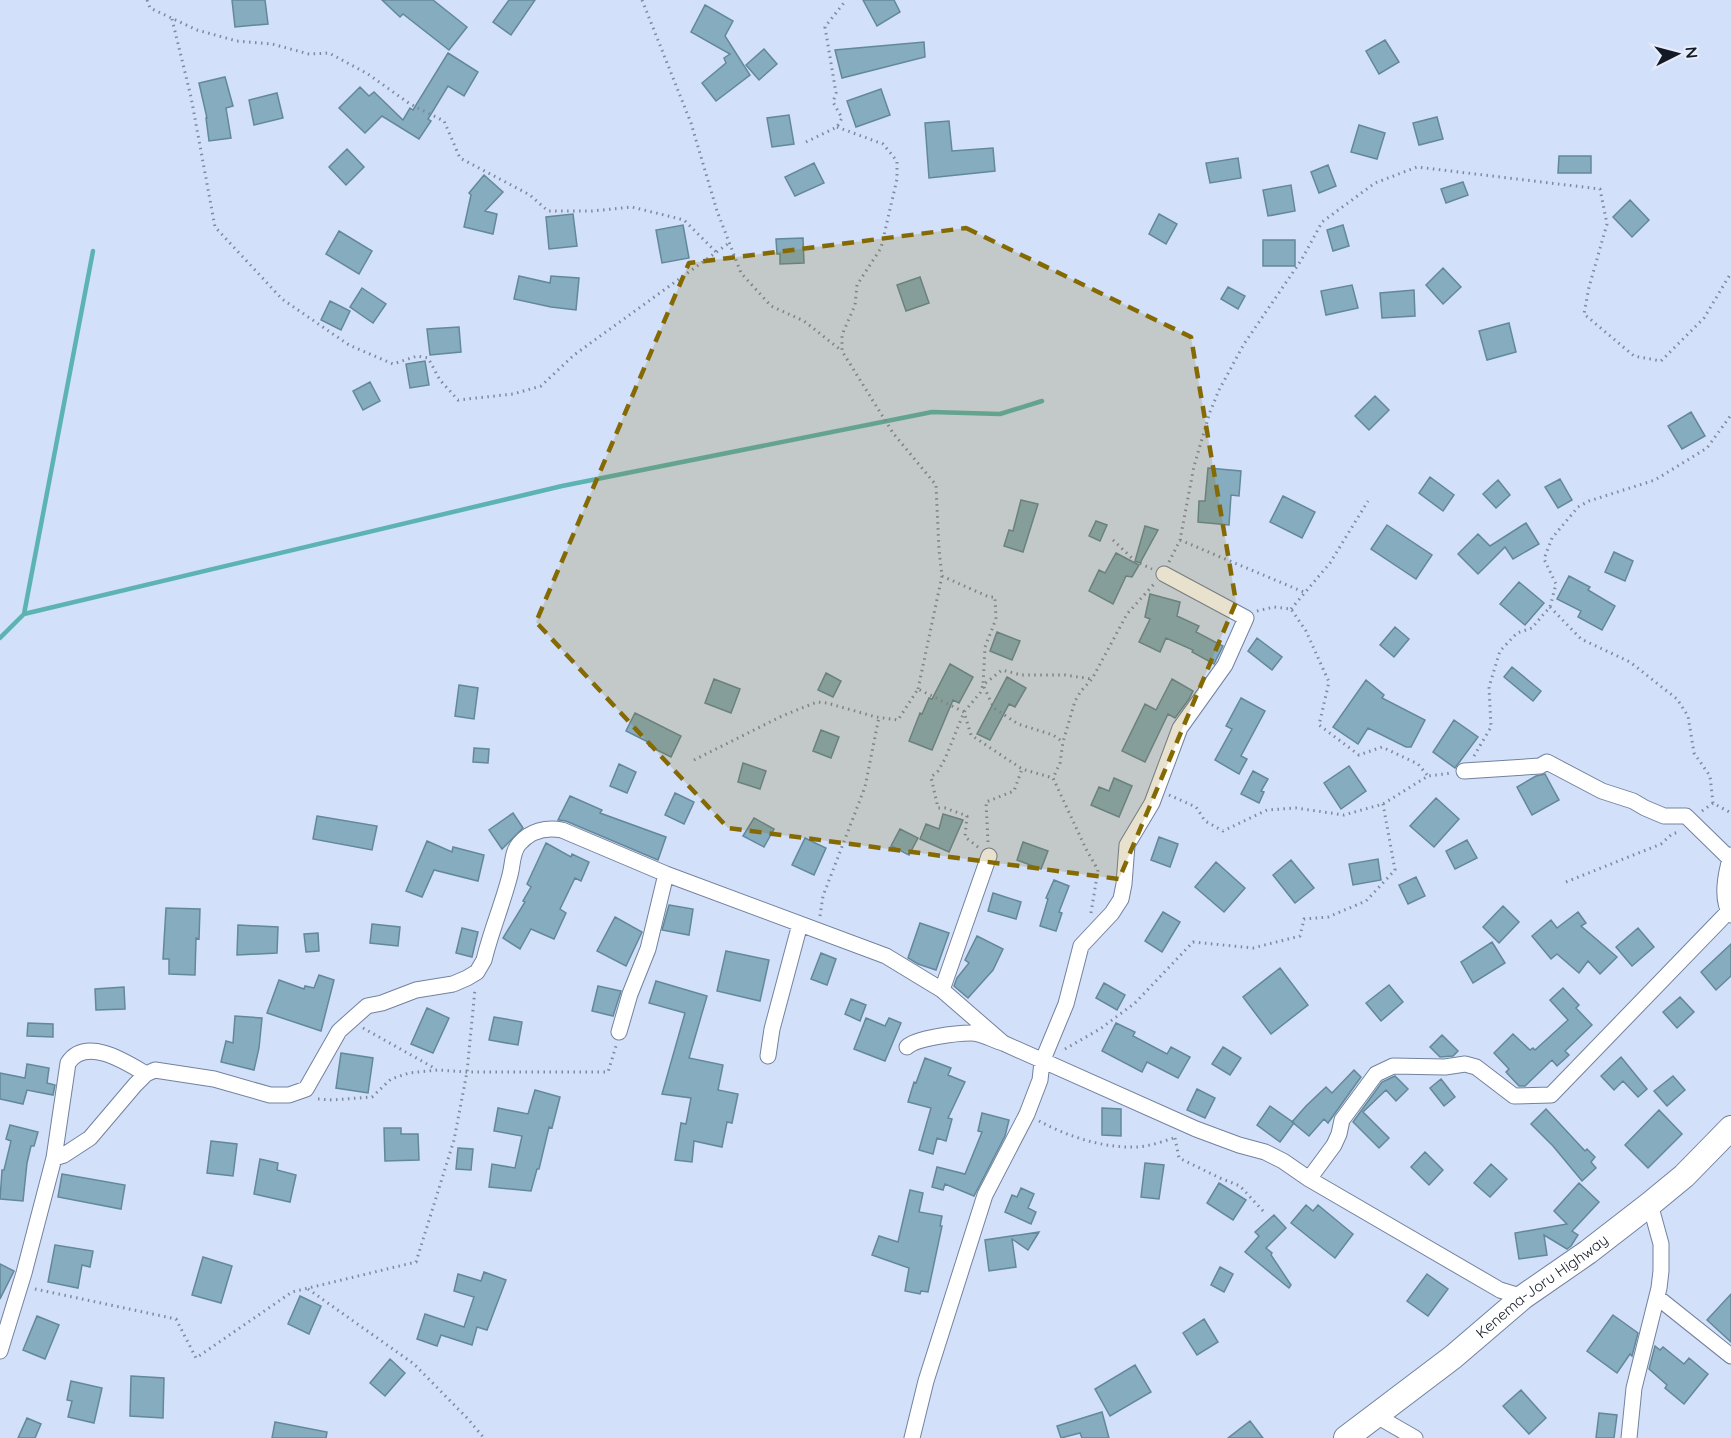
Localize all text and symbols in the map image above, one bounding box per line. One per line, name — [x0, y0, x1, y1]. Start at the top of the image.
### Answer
north arrow — [1647, 24, 1707, 84]
text: N — [1681, 46, 1702, 59]
street label: Kenema-Joru Highway — [1472, 1230, 1612, 1342]

